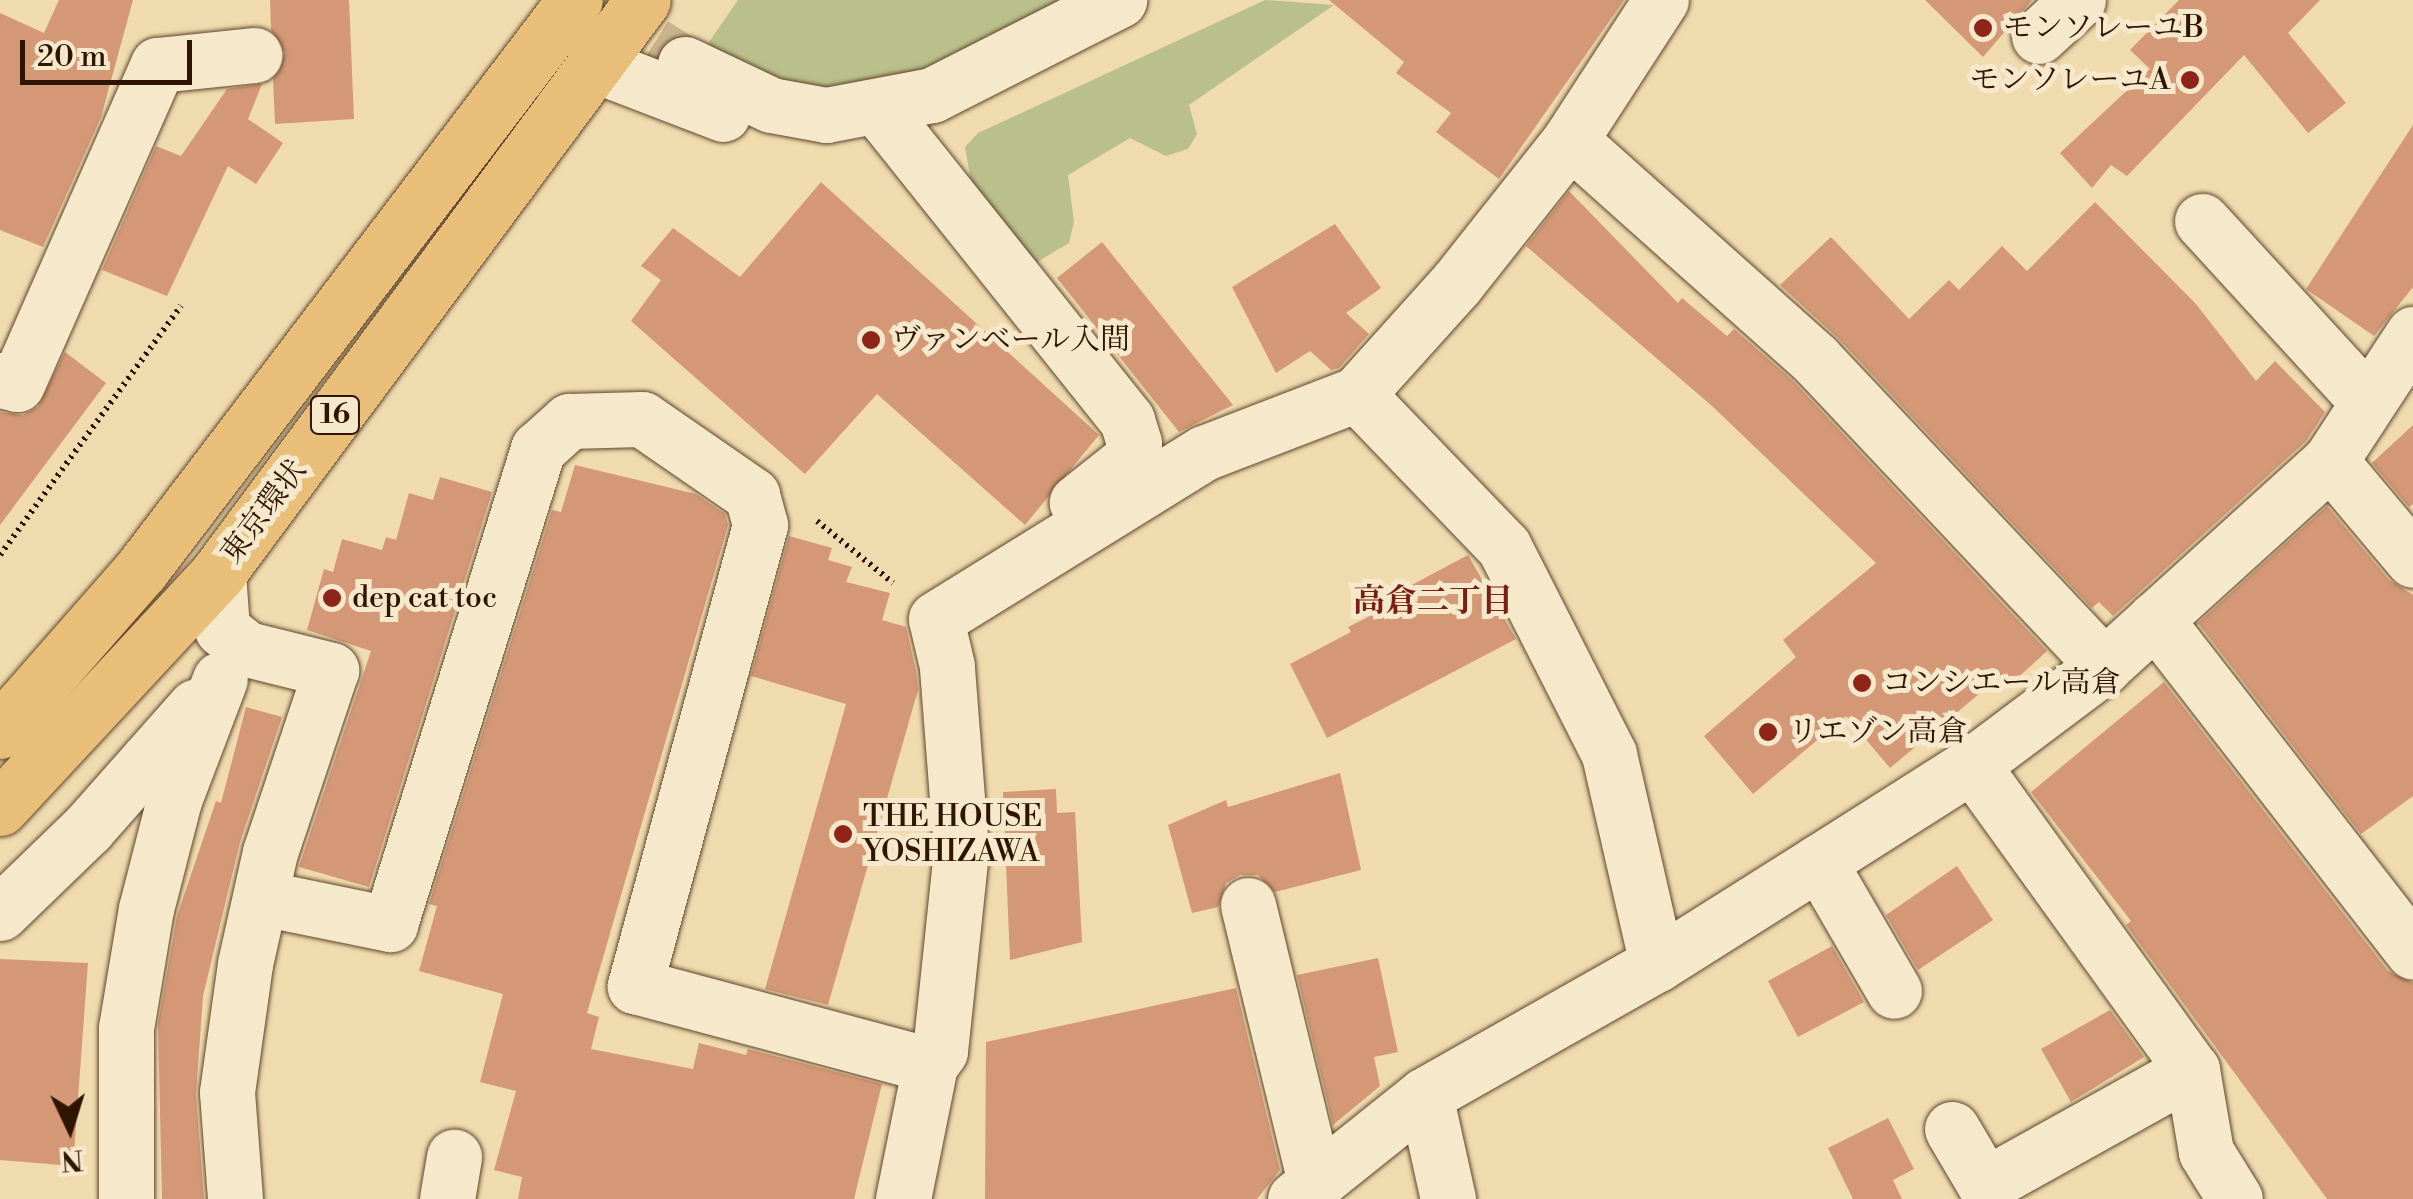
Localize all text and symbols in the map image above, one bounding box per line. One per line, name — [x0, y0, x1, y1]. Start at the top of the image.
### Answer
place label: モンソレーユB — [2003, 10, 2204, 46]
marker: モンソレーユB — [1972, 17, 1994, 39]
scale bar — [25, 20, 198, 82]
text: 20 m — [37, 38, 106, 76]
place label: モンソレーユA — [1969, 62, 2170, 98]
marker: モンソレーユA — [2179, 69, 2201, 91]
place label: ヴァンベール入間 — [891, 322, 1131, 358]
marker: ヴァンベール入間 — [860, 329, 882, 351]
road number: 16 — [308, 392, 362, 438]
street label: 東京環状 — [214, 453, 314, 571]
place label: dep cat toc — [352, 580, 497, 616]
district label: 高倉二丁目 — [1353, 582, 1513, 620]
marker: dep cat toc — [321, 587, 343, 609]
place label: コンシエール高倉 — [1882, 665, 2122, 701]
marker: コンシエール高倉 — [1851, 672, 1873, 694]
place label: リエゾン高倉 — [1788, 714, 1968, 750]
marker: リエゾン高倉 — [1757, 721, 1779, 743]
place label: THE HOUSE YOSHIZAWA — [863, 799, 1042, 870]
marker: THE HOUSE YOSHIZAWA — [832, 823, 854, 845]
north arrow — [20, 1079, 120, 1179]
text: N — [60, 1141, 84, 1178]

